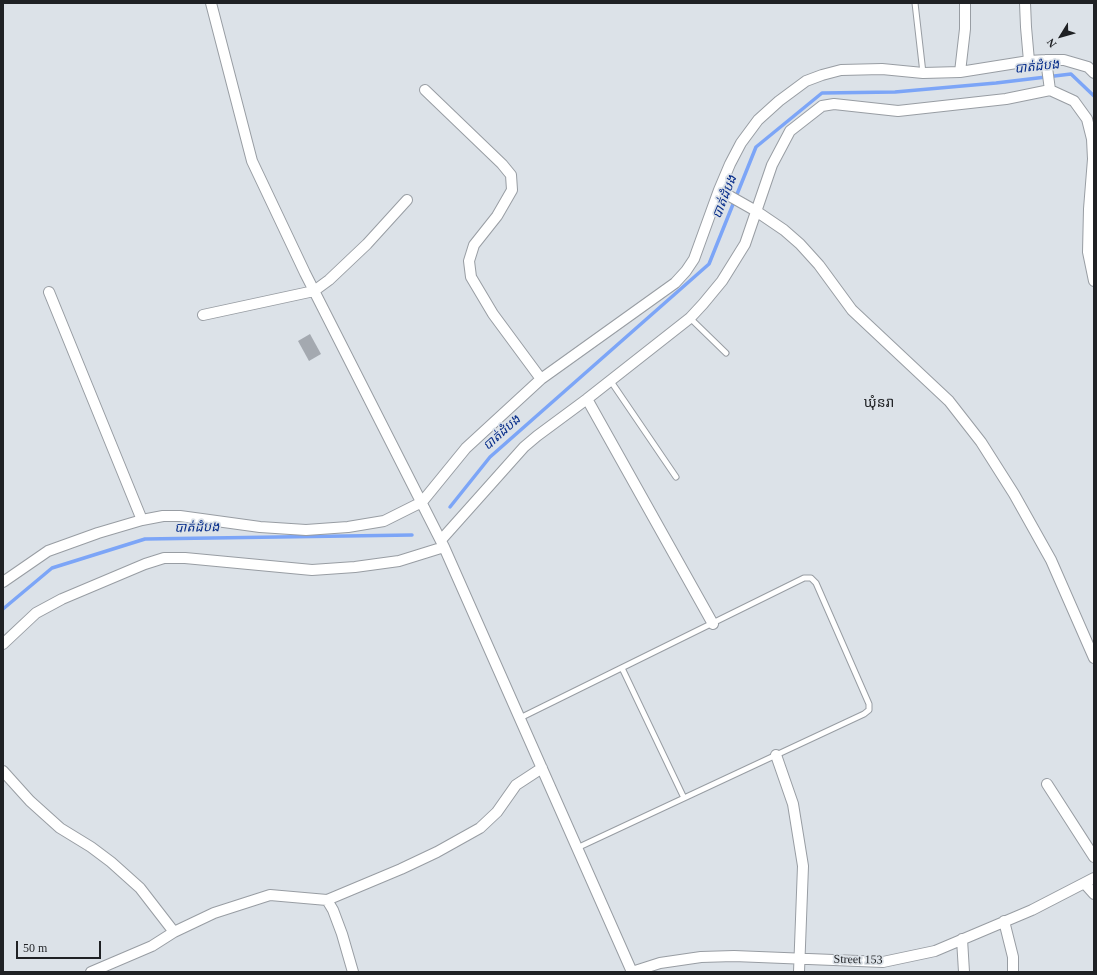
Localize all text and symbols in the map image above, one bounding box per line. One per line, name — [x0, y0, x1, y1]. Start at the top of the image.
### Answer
north arrow — [1041, 16, 1081, 56]
text: N — [1044, 36, 1059, 50]
water label: បាត់ដំបង — [1014, 57, 1060, 77]
water label: បាត់ដំបង — [709, 173, 741, 221]
district label: ឃុំនរា — [864, 395, 894, 411]
water label: បាត់ដំបង — [480, 412, 524, 454]
water label: បាត់ដំបង — [174, 520, 220, 536]
scale bar — [18, 933, 103, 959]
text: 50 m — [23, 941, 47, 955]
street label: Street 153 — [833, 952, 883, 968]

